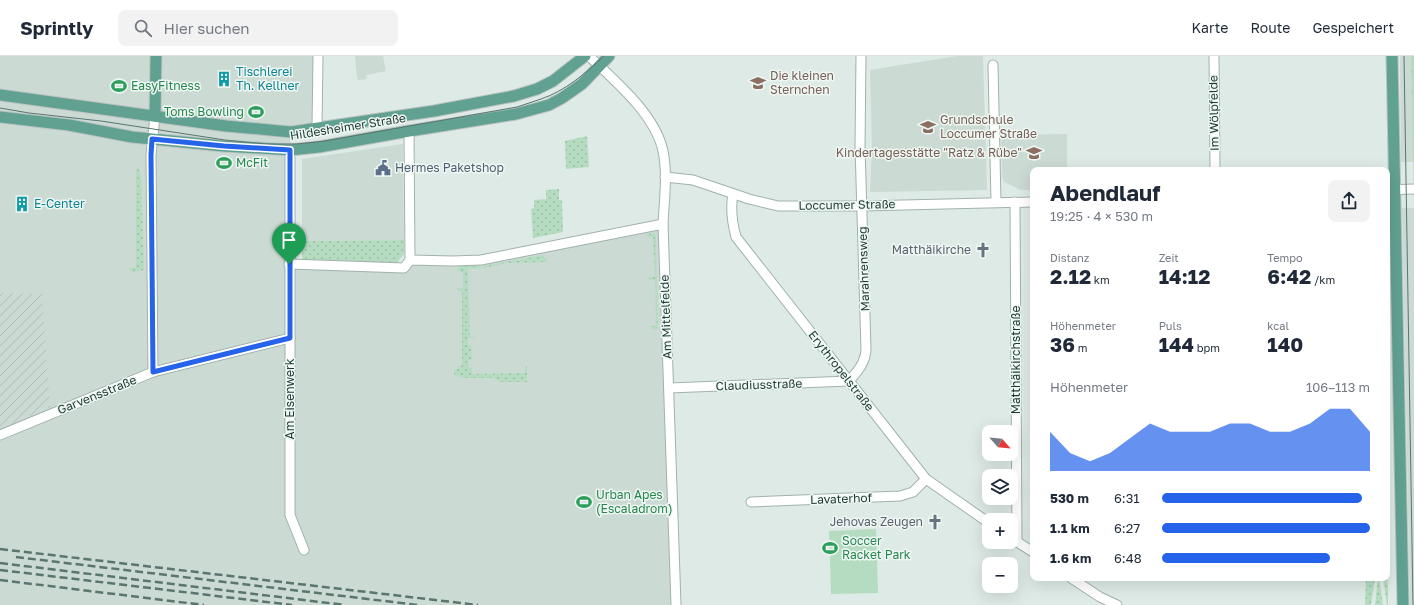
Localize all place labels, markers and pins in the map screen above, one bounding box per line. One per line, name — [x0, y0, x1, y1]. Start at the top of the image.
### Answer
place label: Tischlerei Th. Kellner — [236, 64, 299, 93]
place label: Die kleinen Sternchen — [770, 68, 834, 97]
building icon: Tischlerei Th. Kellner — [215, 70, 233, 88]
school or university icon: Die kleinen Sternchen — [749, 74, 767, 92]
sports icon: EasyFitness — [110, 77, 128, 95]
place label: EasyFitness — [131, 78, 200, 93]
sports icon: Toms Bowling — [247, 103, 265, 121]
place label: Toms Bowling — [164, 104, 244, 119]
place label: Grundschule Loccumer Straße — [940, 112, 1037, 141]
school or university icon: Grundschule Loccumer Straße — [919, 118, 937, 136]
school or university icon: Kindertagesstätte "Ratz & Rübe" — [1025, 144, 1043, 162]
place label: Kindertagesstätte "Ratz & Rübe" — [836, 145, 1022, 160]
sports icon: McFit — [215, 154, 233, 172]
place label: McFit — [236, 155, 268, 170]
public building icon: Hermes Paketshop — [374, 159, 392, 177]
place label: Hermes Paketshop — [395, 160, 504, 175]
building icon: E-Center — [13, 195, 31, 213]
place label: E-Center — [34, 196, 85, 211]
pin — [272, 223, 306, 264]
church icon: Matthäikirche — [974, 241, 992, 259]
place label: Matthäikirche — [892, 242, 971, 257]
place label: Urban Apes (Escaladrom) — [596, 487, 673, 516]
sports icon: Urban Apes (Escaladrom) — [575, 493, 593, 511]
church icon: Jehovas Zeugen — [926, 513, 944, 531]
place label: Jehovas Zeugen — [830, 514, 923, 529]
place label: Soccer Racket Park — [842, 533, 911, 562]
sports icon: Soccer Racket Park — [821, 539, 839, 557]

